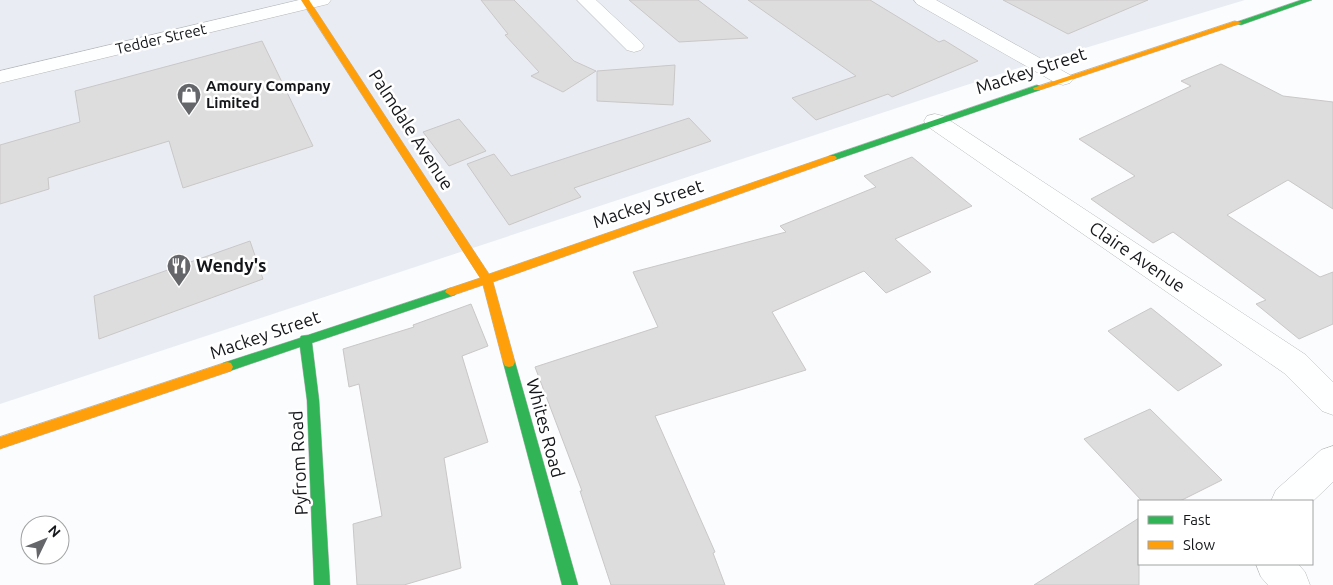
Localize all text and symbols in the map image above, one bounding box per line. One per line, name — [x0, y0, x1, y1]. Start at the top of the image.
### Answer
street label: Tedder Street — [114, 20, 208, 57]
street label: Mackey Street — [973, 43, 1088, 97]
street label: Palmdale Avenue — [366, 66, 458, 193]
place label: Amoury Company Limited — [206, 77, 330, 111]
shop icon: Amoury Company Limited — [176, 82, 202, 116]
street label: Mackey Street — [590, 175, 705, 231]
street label: Claire Avenue — [1086, 217, 1189, 295]
restaurant icon: Wendy's — [166, 253, 192, 287]
place label: Wendy's — [196, 255, 267, 275]
street label: Mackey Street — [207, 306, 322, 362]
street label: Whites Road — [523, 376, 569, 479]
street label: Pyfrom Road — [285, 410, 311, 516]
legend — [1138, 500, 1313, 565]
text: Fast — [1183, 511, 1211, 528]
north arrow — [20, 515, 70, 565]
text: N — [45, 522, 64, 540]
text: Slow — [1183, 536, 1216, 553]

